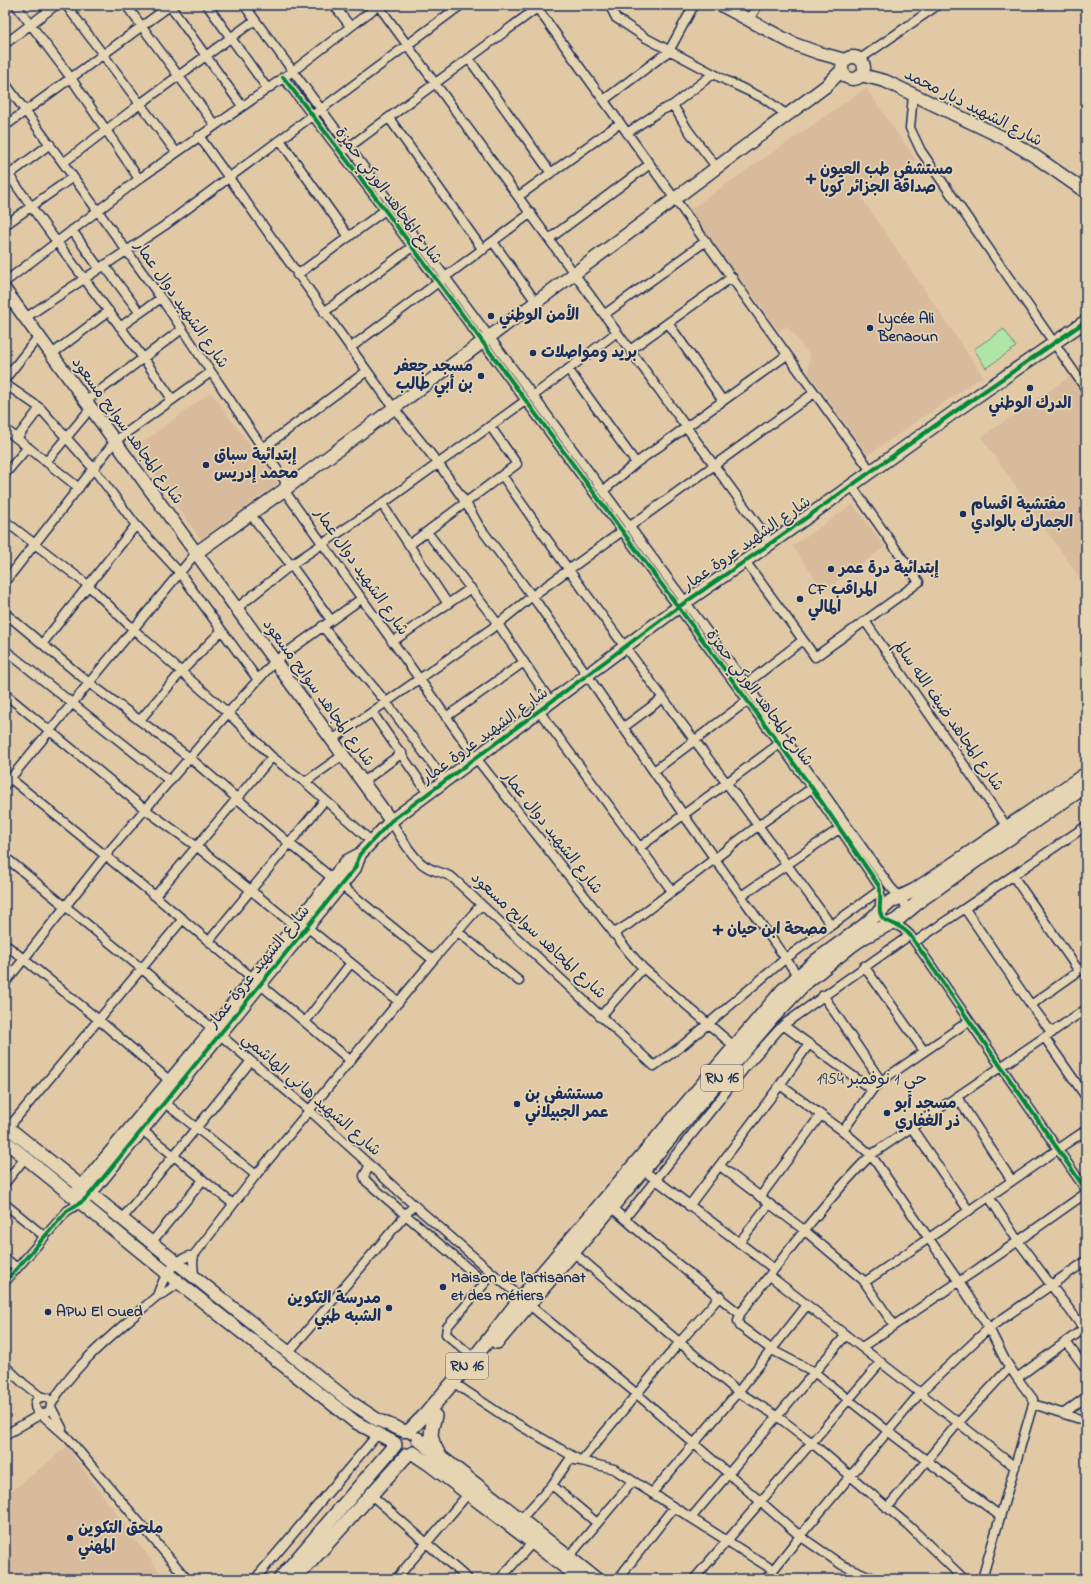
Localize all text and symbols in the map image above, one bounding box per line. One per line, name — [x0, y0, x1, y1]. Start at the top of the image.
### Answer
street label: شارع الشهيد دبار محمد — [900, 63, 1046, 153]
street label: شارع المجاهد الوركي حمزة — [328, 122, 448, 270]
place label: مستشفى طب العيون صداقة الجزائر كوبا — [820, 158, 953, 200]
marker: مستشفى طب العيون صداقة الجزائر كوبا — [805, 173, 817, 185]
street label: شارع الشهيد دوال عمار — [127, 235, 234, 374]
place label: الأمن الوطني — [499, 303, 579, 329]
place label: Lycée Ali Benaoun — [877, 307, 938, 349]
marker: الأمن الوطني — [486, 311, 496, 321]
marker: Lycée Ali Benaoun — [865, 323, 875, 333]
place label: بريد ومواصلات — [541, 341, 637, 365]
marker: بريد ومواصلات — [528, 348, 538, 358]
street label: شارع المجاهد سوايح مسعود — [65, 352, 189, 510]
place label: مسجد جعفر بن أبي طالب — [393, 355, 473, 398]
marker: مسجد جعفر بن أبي طالب — [476, 371, 486, 381]
marker: الدرك الوطني — [1025, 383, 1035, 393]
place label: الدرك الوطني — [989, 392, 1071, 417]
place label: إبتدائية سباق محمد إدريس — [214, 444, 299, 486]
marker: إبتدائية سباق محمد إدريس — [201, 460, 211, 470]
street label: شارع الشهيد عروة عمار — [677, 491, 816, 598]
place label: مفتشية اقسام الجمارك بالوادي — [971, 493, 1073, 535]
street label: شارع الشهيد دوال عمار — [307, 502, 414, 641]
marker: مفتشية اقسام الجمارك بالوادي — [958, 509, 968, 519]
place label: إبتدائية درة عمر — [837, 557, 939, 581]
marker: إبتدائية درة عمر — [826, 564, 836, 574]
place label: CF المراقب المالي — [808, 578, 877, 621]
marker: CF المراقب المالي — [795, 594, 805, 604]
street label: شارع المجاهد سوايح مسعود — [256, 614, 380, 772]
street label: شارع المجاهد الوركي حمزة — [699, 624, 819, 772]
street label: شارع المجاهد ضيف الله سالم — [887, 635, 1009, 797]
street label: شارع الشهيد عروة عمار — [416, 682, 554, 791]
street label: شارع الشهيد دوال عمار — [495, 765, 608, 900]
street label: شارع المجاهد سوايح مسعود — [465, 867, 611, 1005]
street label: شارع الشهيد عروة عمار — [201, 900, 316, 1034]
place label: مصحة ابن حيان — [727, 918, 828, 942]
marker: مصحة ابن حيان — [712, 924, 724, 936]
street label: شارع الشهيد هاني الهاشمي — [235, 1028, 386, 1163]
road number: RN 16 — [701, 1065, 743, 1091]
district label: حي 1 نوفمبر 1954 — [817, 1067, 927, 1093]
place label: مستشفى بن عمر الجبيلاني — [525, 1083, 609, 1126]
place label: مسجد أبو ذر الغفاري — [894, 1092, 960, 1134]
marker: مستشفى بن عمر الجبيلاني — [512, 1099, 522, 1109]
marker: مسجد أبو ذر الغفاري — [882, 1108, 892, 1118]
place label: Maison de l'artisanat et des métiers — [451, 1266, 586, 1308]
marker: Maison de l'artisanat et des métiers — [438, 1282, 448, 1292]
place label: مدرسة التكوين الشبه طبي — [287, 1287, 381, 1330]
place label: APW El Oued — [56, 1300, 143, 1324]
marker: مدرسة التكوين الشبه طبي — [384, 1303, 394, 1313]
marker: APW El Oued — [43, 1307, 53, 1317]
road number: RN 16 — [446, 1353, 488, 1379]
place label: ملحق التكوين المهني — [78, 1517, 163, 1560]
marker: ملحق التكوين المهني — [65, 1533, 75, 1543]

